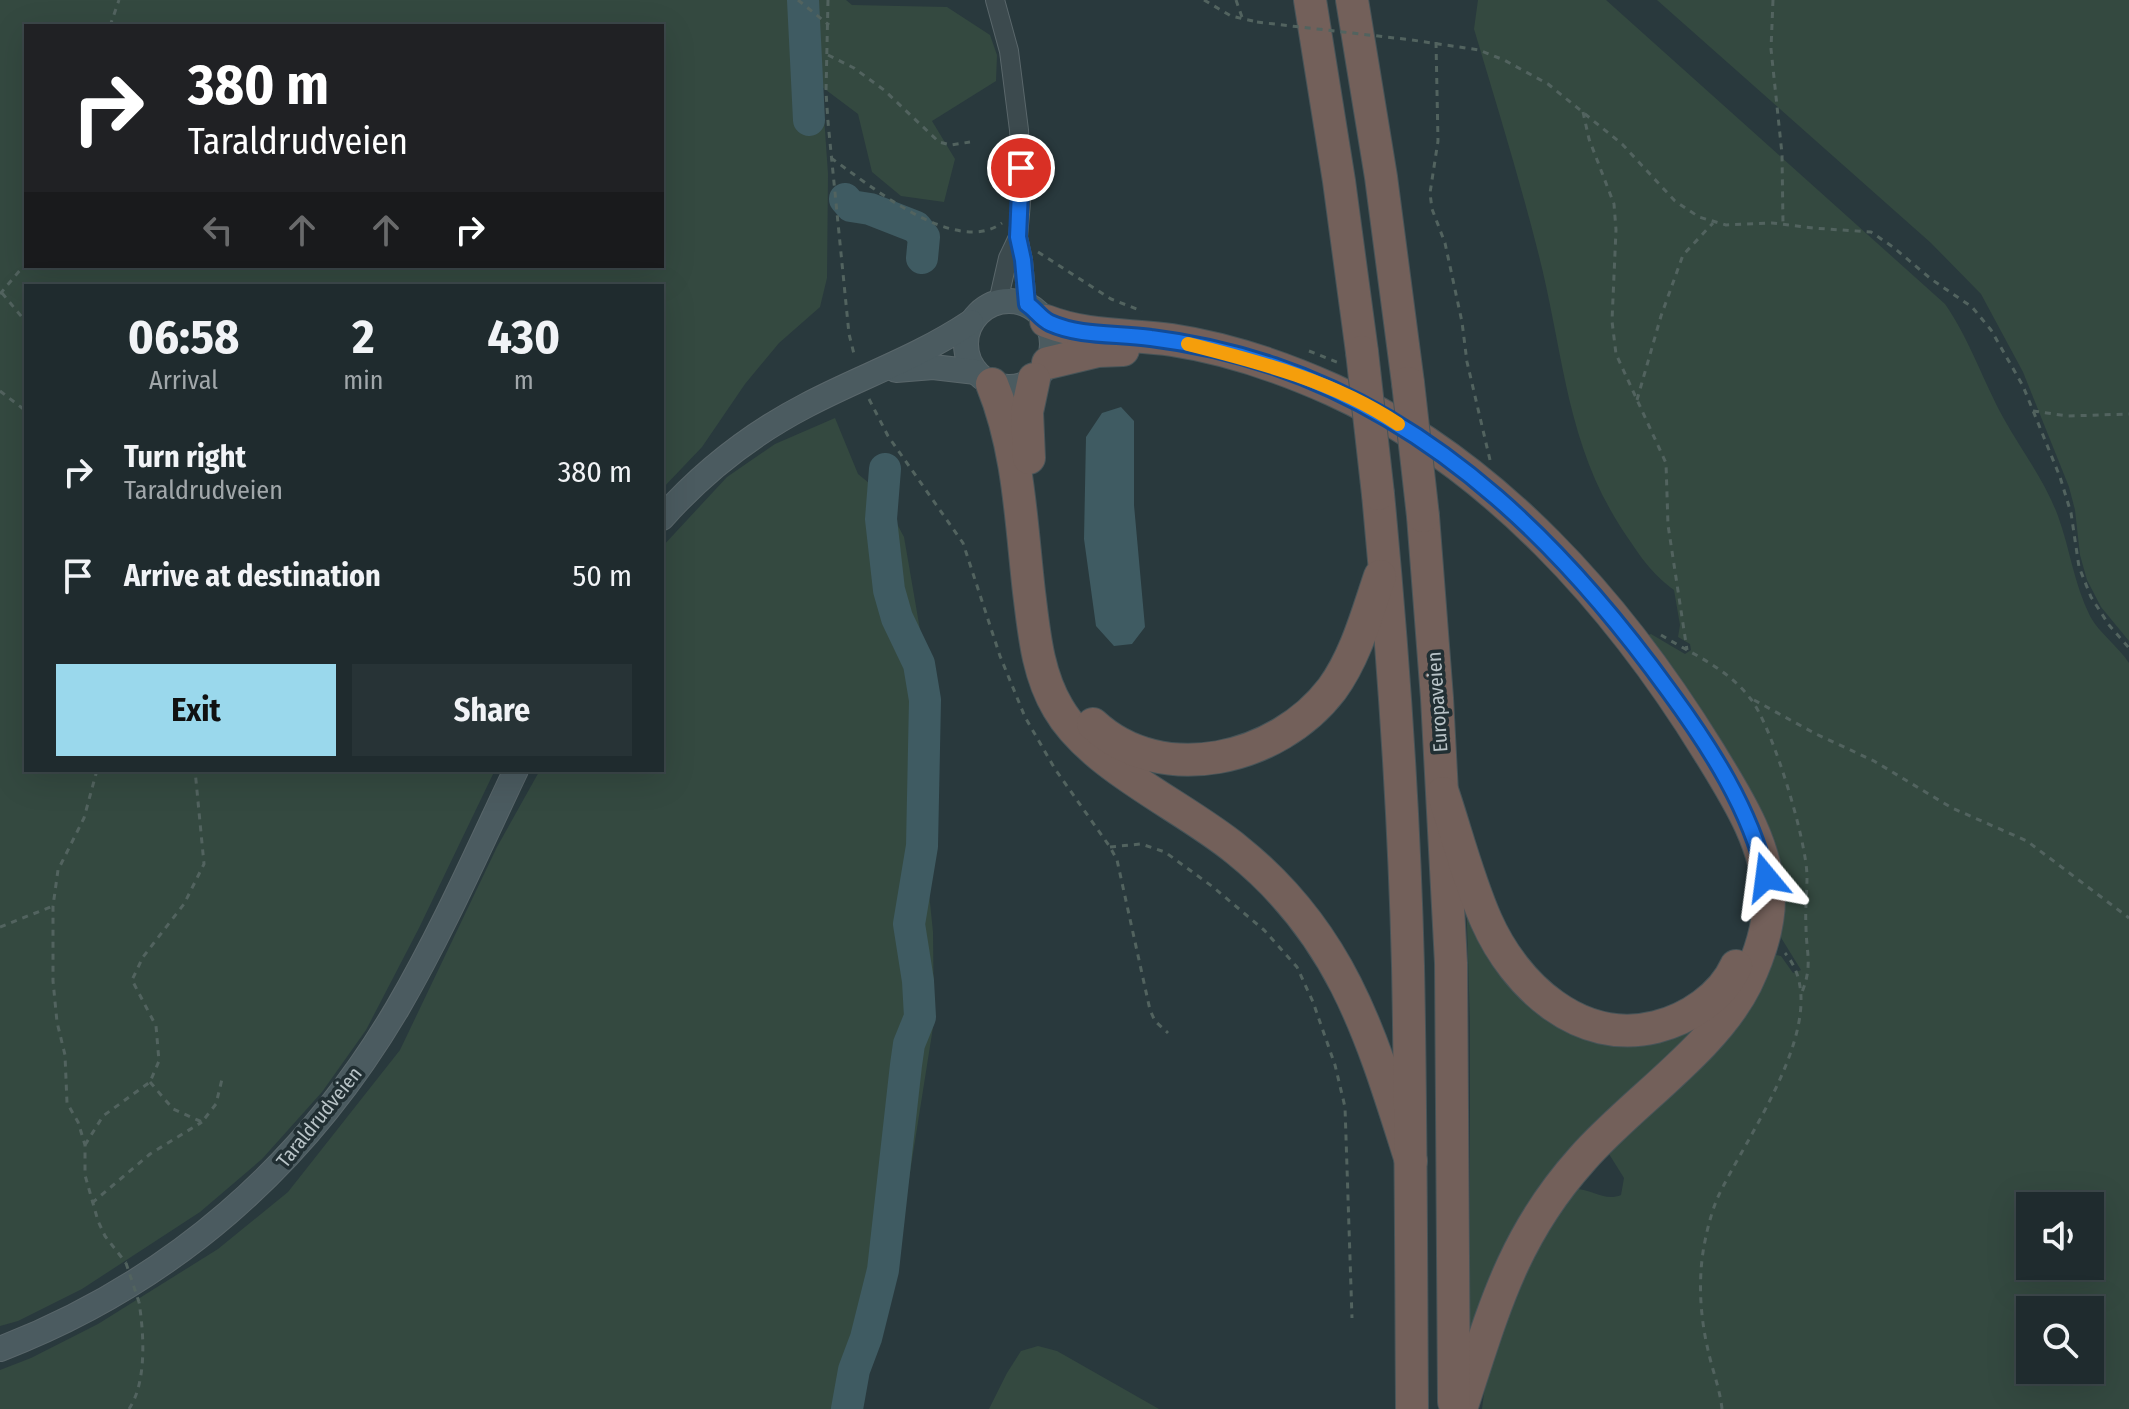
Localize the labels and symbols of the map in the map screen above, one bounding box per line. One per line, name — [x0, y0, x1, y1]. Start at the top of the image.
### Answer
pin — [987, 134, 1055, 202]
street label: Europaveien — [1422, 651, 1452, 753]
position arrow — [1724, 835, 1808, 919]
street label: Taraldrudveien — [271, 1062, 367, 1172]

